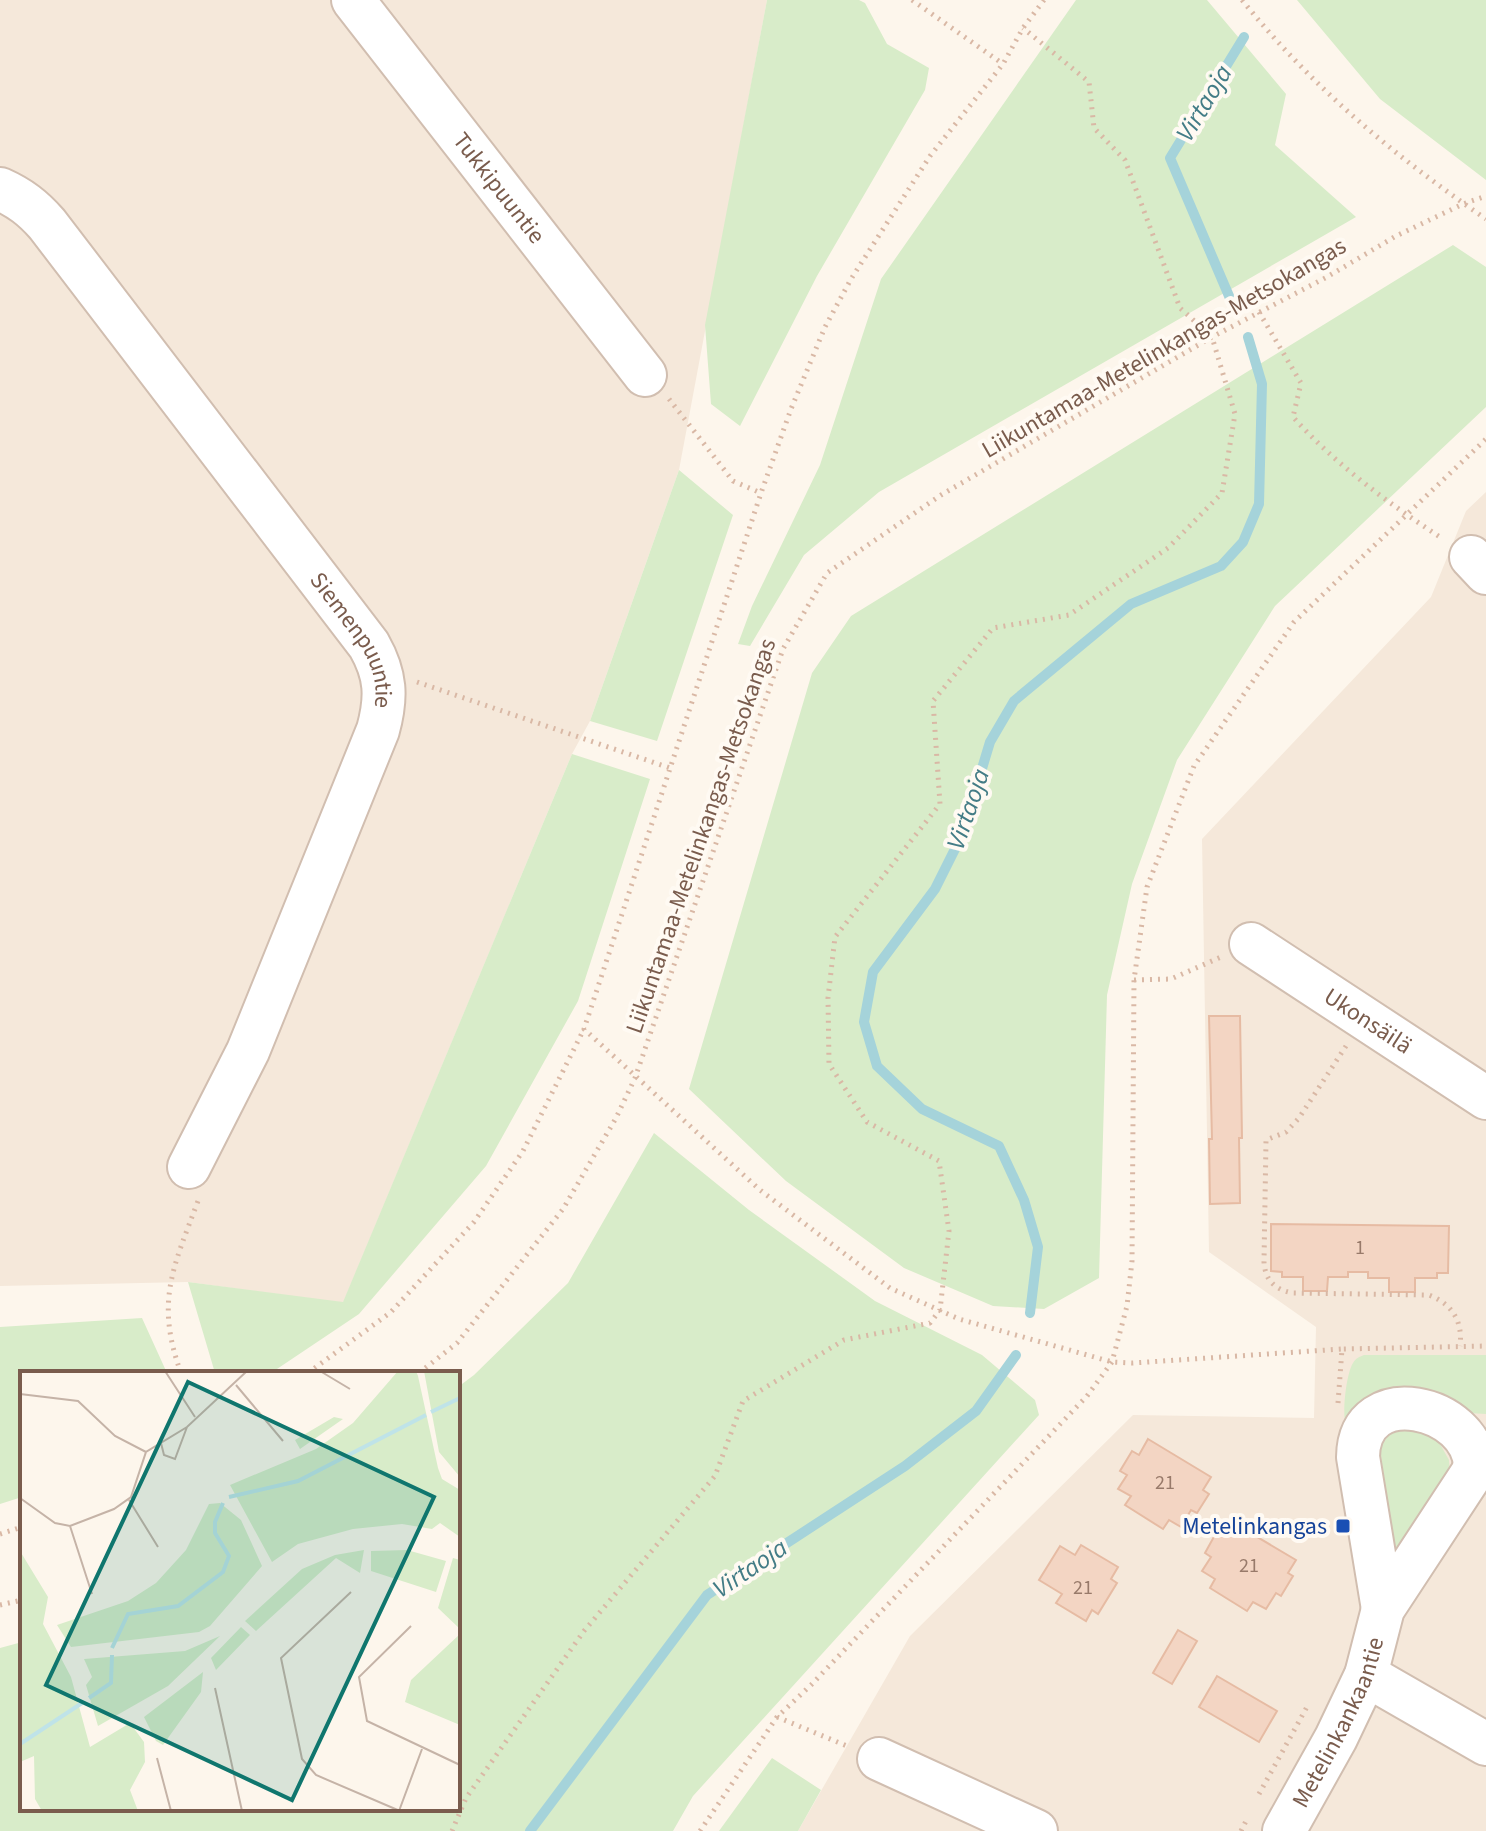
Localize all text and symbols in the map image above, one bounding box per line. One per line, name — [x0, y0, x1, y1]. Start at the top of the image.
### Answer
water label: Virtaoja — [1167, 58, 1241, 148]
street label: Tukkipuuntie — [445, 125, 554, 251]
street label: Liikuntamaa-Metelinkangas-Metsokangas — [975, 229, 1353, 467]
street label: Siemenpuuntie — [302, 564, 401, 710]
street label: Liikuntamaa-Metelinkangas-Metsokangas — [617, 634, 785, 1038]
water label: Virtaoja — [937, 763, 999, 854]
street label: Ukonsäilä — [1317, 979, 1419, 1063]
house number: 1 — [1355, 1234, 1365, 1262]
inset map — [20, 1371, 460, 1811]
house number: 21 — [1155, 1469, 1175, 1497]
place label: Metelinkangas — [1182, 1509, 1327, 1544]
marker: Metelinkangas — [1334, 1517, 1352, 1535]
water label: Virtaoja — [705, 1529, 795, 1607]
house number: 21 — [1239, 1552, 1259, 1580]
house number: 21 — [1073, 1574, 1093, 1602]
street label: Metelinkankaantie — [1283, 1633, 1393, 1814]

